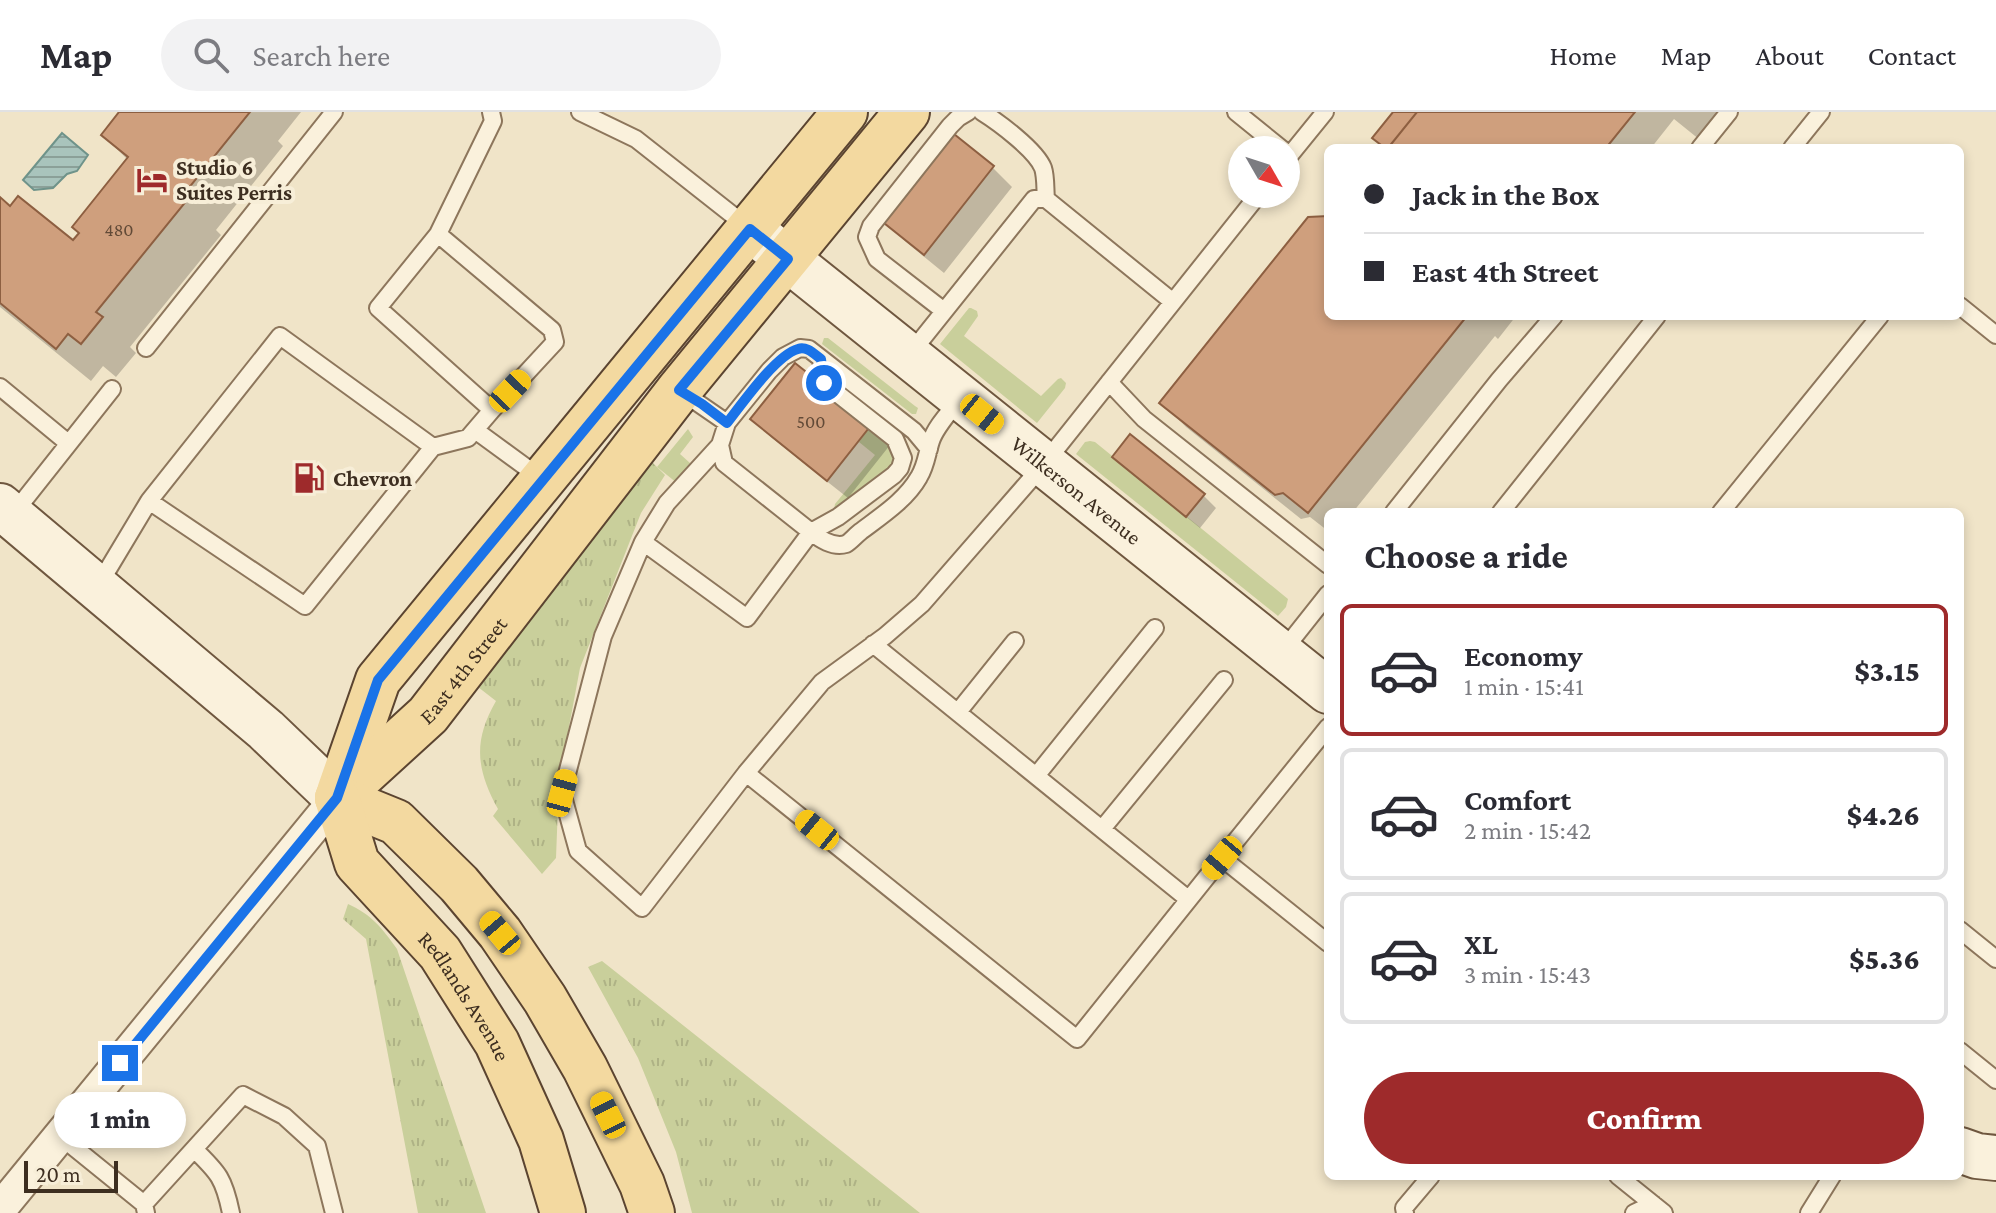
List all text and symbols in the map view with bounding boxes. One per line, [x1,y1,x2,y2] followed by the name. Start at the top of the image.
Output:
[161,19,721,91] search box
[189,33,233,77] icon: search
[40,34,113,76] text: Map
[253,39,390,72] text: Search here
[1550,40,1617,71] text: Home
[1661,40,1712,71] text: Map
[1756,40,1824,71] text: About
[1868,40,1956,71] text: Contact
[1228,136,1300,208] north arrow
[1228,136,1300,208] map controls
[176,155,292,205] place label: Studio 6 Suites Perris
[135,163,169,197] hotel icon: Studio 6 Suites Perris
[1412,178,1599,211] text: Jack in the Box
[104,220,134,240] house number: 480
[1412,255,1598,288] text: East 4th Street
[485,365,535,417] car
[806,365,842,401] route start
[956,390,1008,438] car
[797,412,825,432] house number: 500
[1006,430,1147,550] street label: Wilkerson Avenue
[292,461,326,495] fuel station icon: Chevron
[333,466,413,491] place label: Chevron
[1364,536,1568,576] text: Choose a ride
[414,611,512,729] street label: East 4th Street
[1368,634,1440,706] icon: car
[1464,639,1583,672] text: Economy
[1854,654,1920,687] text: $3.15
[1464,672,1584,701] text: 1 min · 15:41
[544,767,580,819] car
[1368,778,1440,850] icon: car
[1464,783,1571,816] text: Comfort
[1847,798,1920,831] text: $4.26
[791,806,843,854] car
[1464,816,1591,845] text: 2 min · 15:42
[1197,832,1247,884] car
[475,907,525,959] car
[1368,922,1440,994] icon: car
[414,926,516,1065] street label: Redlands Avenue
[1464,927,1498,960] text: XL
[1849,942,1920,975] text: $5.36
[1464,960,1591,989] text: 3 min · 15:43
[102,1045,138,1081] route end
[1364,1072,1924,1164] button: Confirm
[587,1088,629,1142] car
[54,1091,186,1147] callout: 1 min
[90,1105,150,1134] text: 1 min
[24,1157,118,1193] scale bar
[36,1162,81,1187] text: 20 m

